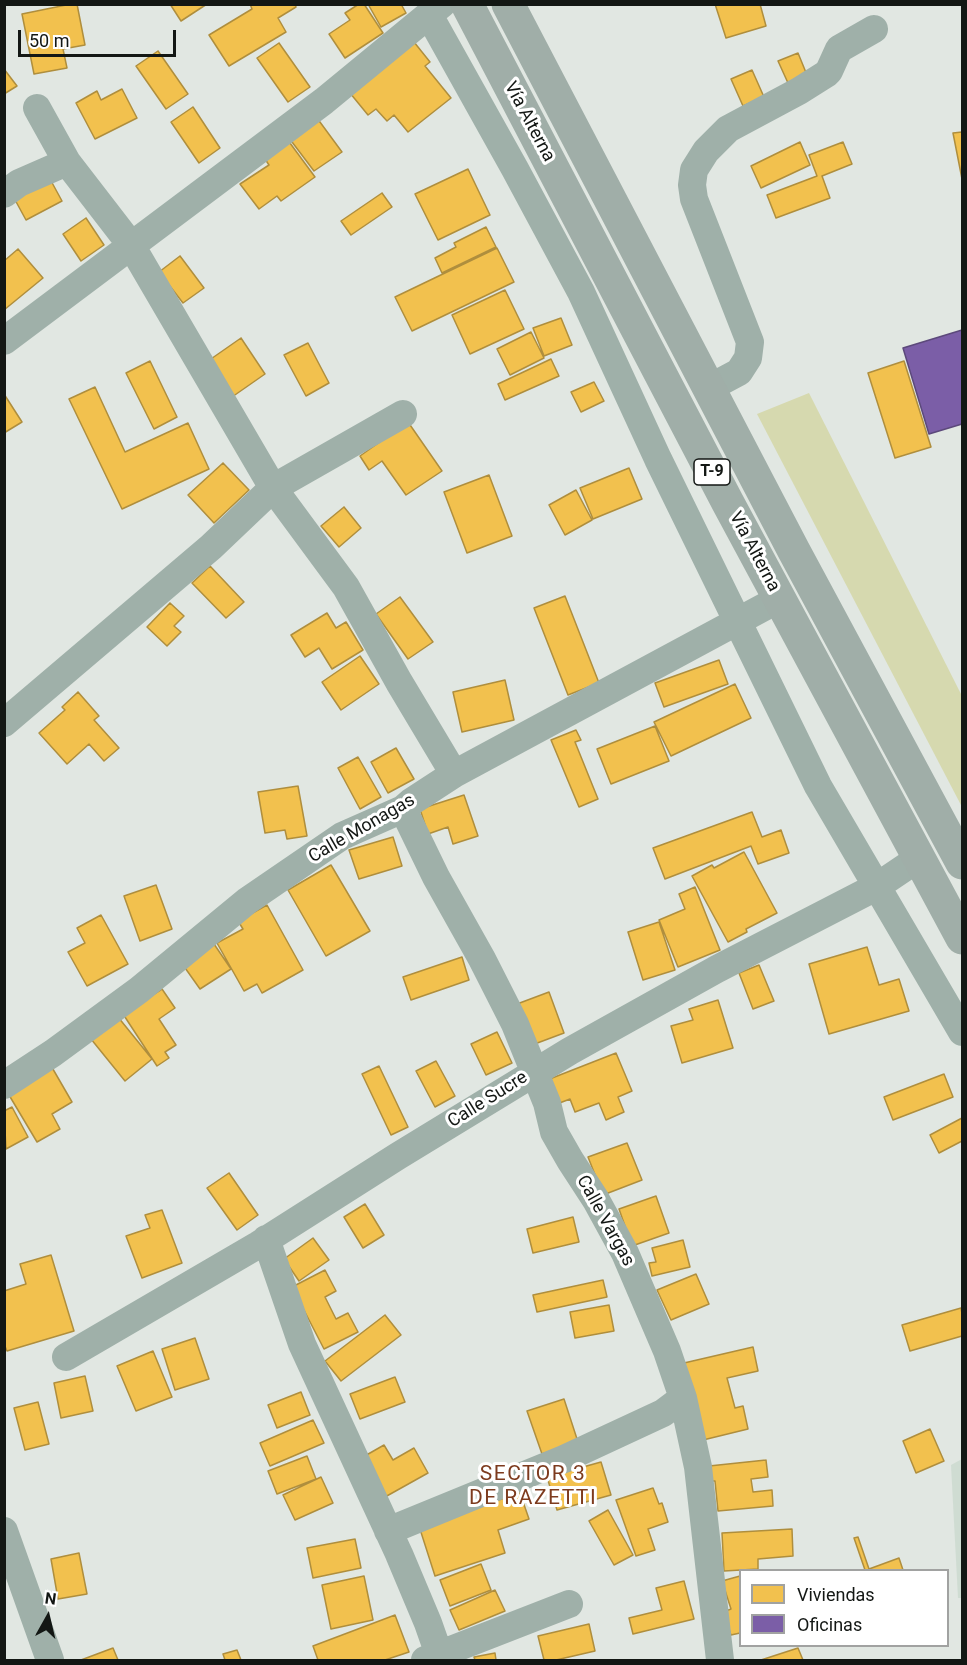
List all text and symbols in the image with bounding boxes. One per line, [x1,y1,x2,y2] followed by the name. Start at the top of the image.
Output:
[21,18,178,56] scale bar
[29,30,69,51] text: 50 m
[499,78,559,166] street label: Vía Alterna
[694,459,730,485] road number: T-9
[724,508,784,596] street label: Vía Alterna
[305,790,419,868] street label: Calle Monagas
[444,1067,532,1133] street label: Calle Sucre
[571,1172,639,1270] street label: Calle Vargas
[469,1462,597,1512] district label: SECTOR 3 DE RAZETTI
[739,1569,949,1647] legend
[797,1584,875,1605] text: Viviendas
[18,1587,78,1647] north arrow
[44,1588,57,1609] text: N
[797,1614,862,1635] text: Oficinas

